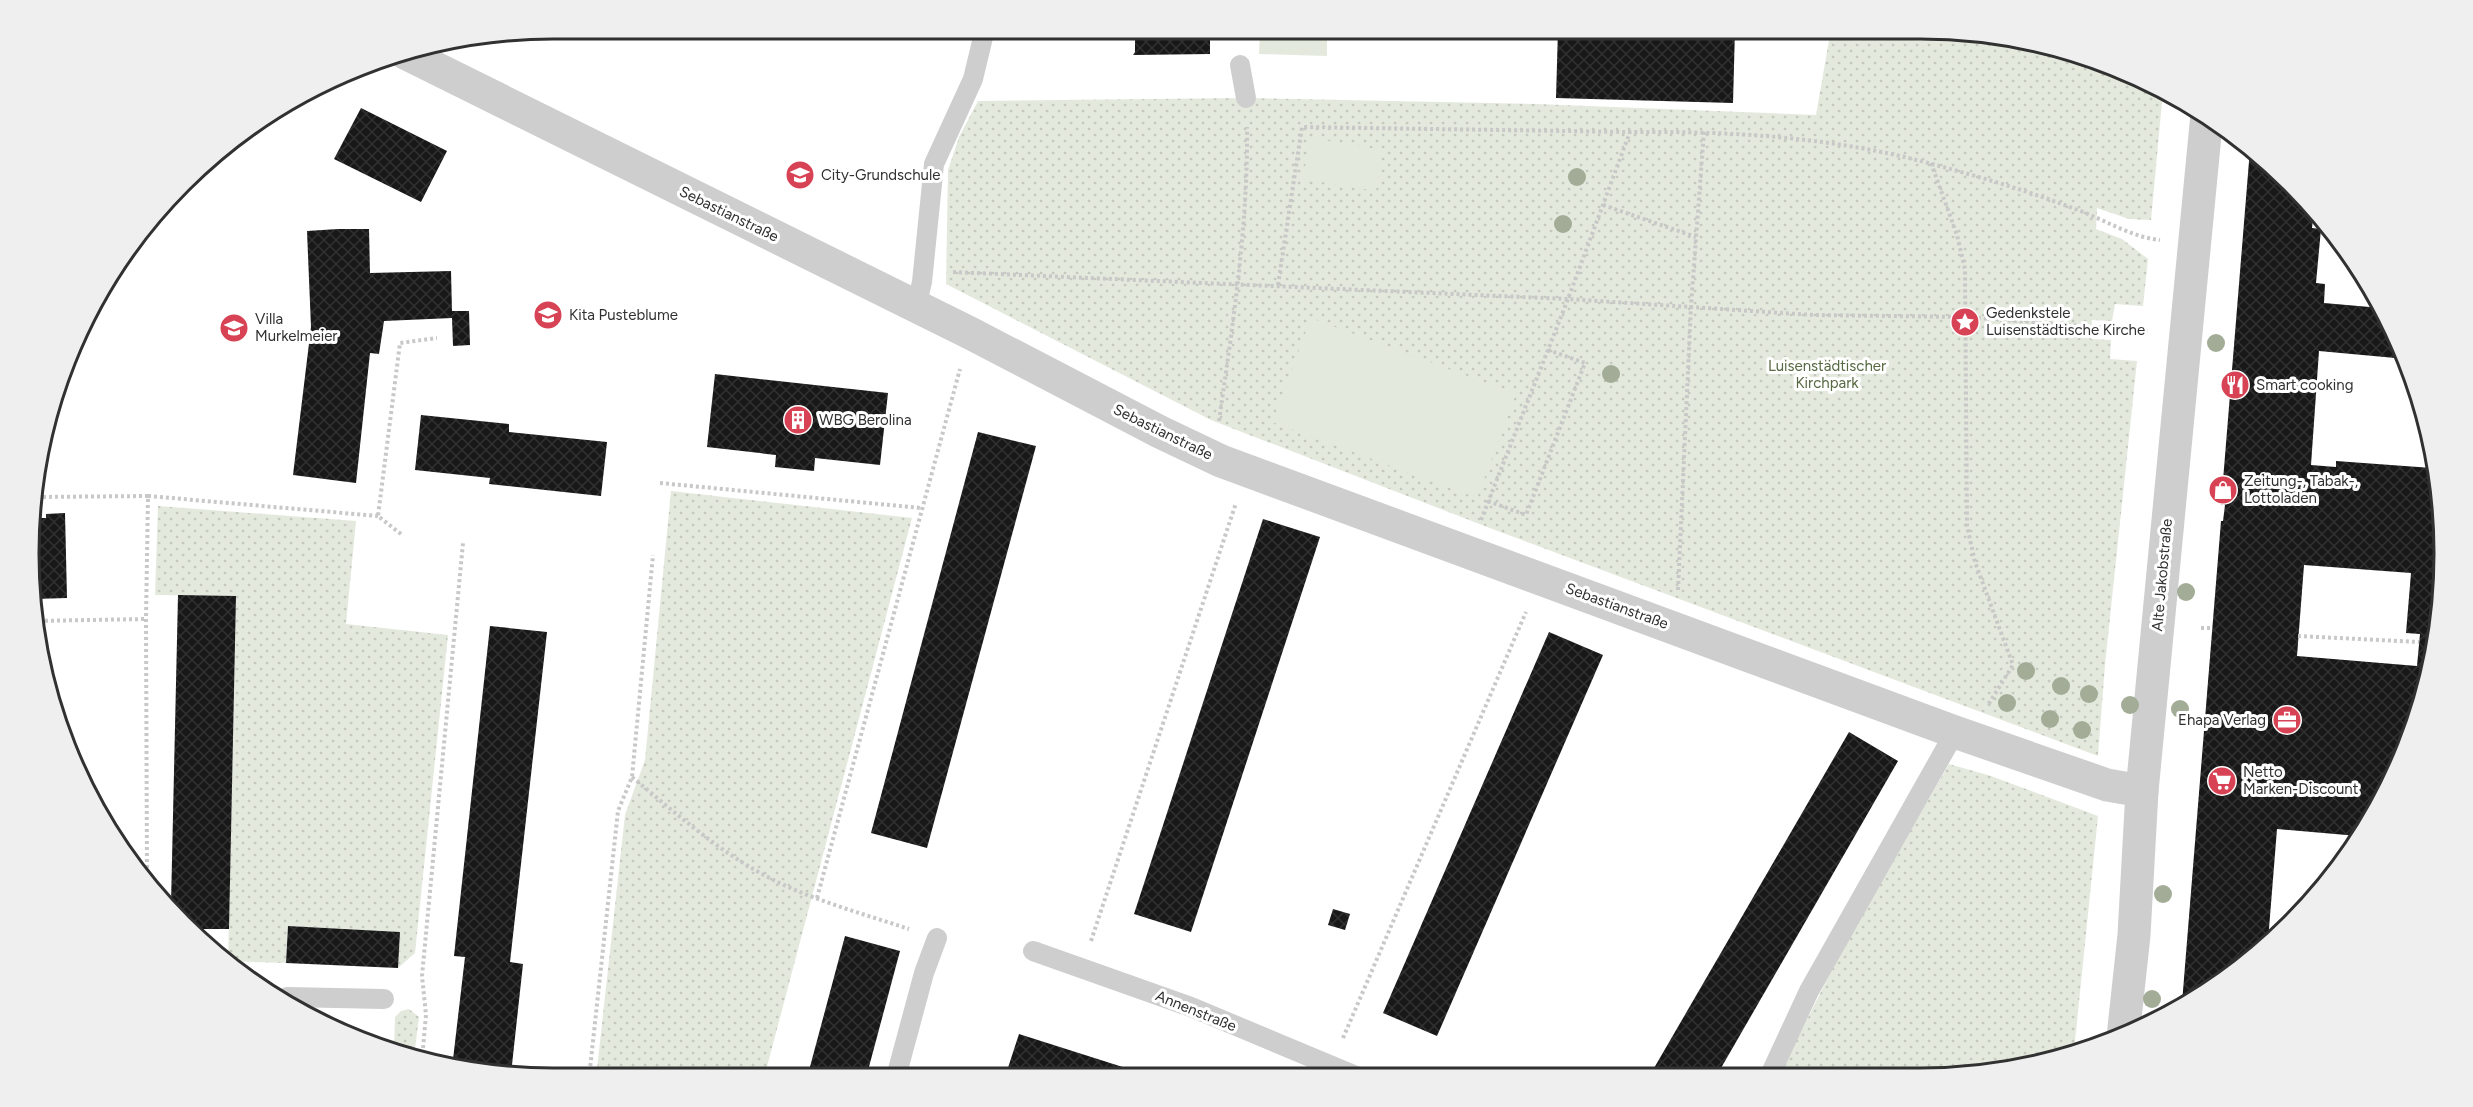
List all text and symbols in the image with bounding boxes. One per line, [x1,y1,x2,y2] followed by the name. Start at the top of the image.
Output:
[784,159,816,191] school or university icon: City-Grundschule
[821,166,940,184] place label: City-Grundschule
[677,182,781,246] street label: Sebastianstraße
[532,299,564,331] school or university icon: Kita Pusteblume
[1986,304,2145,339] place label: Gedenkstele Luisenstädtische Kirche
[569,306,678,324] place label: Kita Pusteblume
[1949,306,1981,338] place icon: Gedenkstele Luisenstädtische Kirche
[255,310,337,345] place label: Villa Murkelmeier
[218,312,250,344] school or university icon: Villa Murkelmeier
[1768,357,1886,392] park label: Luisenstädtischer Kirchpark
[2219,369,2251,401] restaurant icon: Smart cooking
[2256,376,2354,394] place label: Smart cooking
[1111,400,1215,464] street label: Sebastianstraße
[782,404,814,436] building icon: WBG Berolina
[819,411,912,429] place label: WBG Berolina
[2244,472,2358,507] place label: Zeitung-, Tabak-, Lottoladen
[2207,474,2239,506] shop icon: Zeitung-, Tabak-, Lottoladen
[2148,518,2176,632] street label: Alte Jakobstraße
[1563,579,1671,633] street label: Sebastianstraße
[2271,704,2303,736] office icon: Ehapa Verlag
[2178,711,2266,729] place label: Ehapa Verlag
[2243,763,2359,798] place label: Netto Marken-Discount
[2206,765,2238,797] supermarket icon: Netto Marken-Discount
[1153,987,1239,1035] street label: Annenstraße

